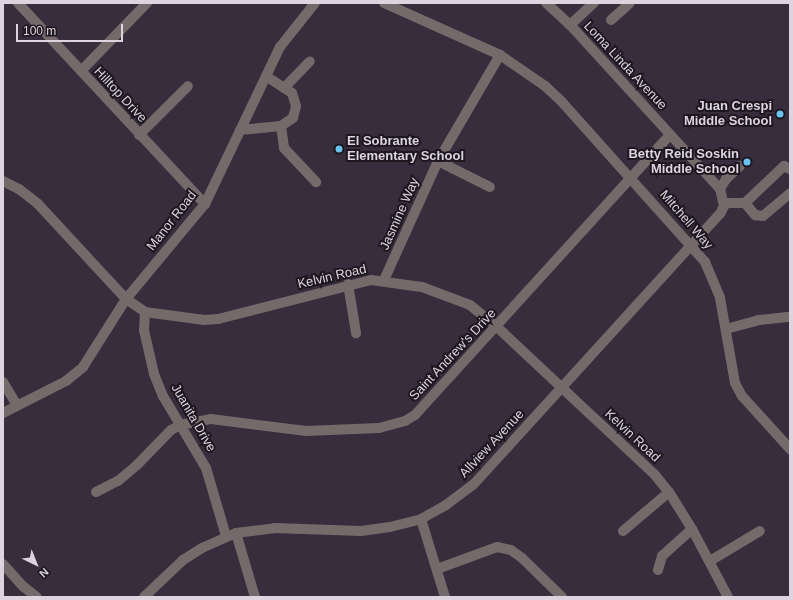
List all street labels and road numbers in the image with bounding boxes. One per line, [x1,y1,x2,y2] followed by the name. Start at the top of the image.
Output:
[580,18,670,114] street label: Loma Linda Avenue
[90,64,150,126] street label: Hilltop Drive
[377,175,423,253] street label: Jasmine Way
[656,187,716,253] street label: Mitchell Way
[144,188,200,254] street label: Manor Road
[296,262,368,292] street label: Kelvin Road
[406,306,500,404] street label: Saint Andrew's Drive
[167,381,219,455] street label: Juanita Drive
[601,406,663,466] street label: Kelvin Road
[456,407,528,481] street label: Allview Avenue

